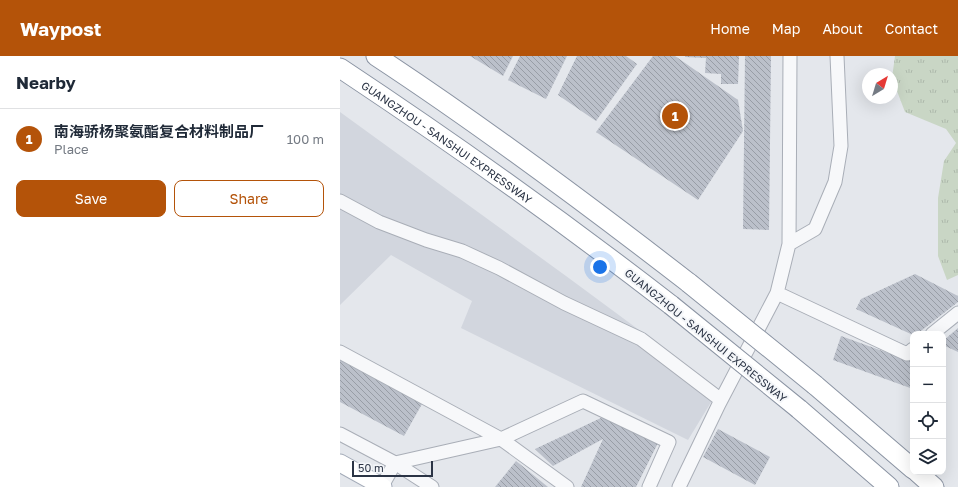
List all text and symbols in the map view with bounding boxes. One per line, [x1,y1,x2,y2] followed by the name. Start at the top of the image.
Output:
[20,17,101,40] text: Waypost
[710,20,750,37] text: Home
[772,20,800,37] text: Map
[822,20,863,37] text: About
[885,20,938,37] text: Contact
[862,68,898,104] north arrow
[16,72,76,93] text: Nearby
[359,78,535,206] street label: GUANGZHOU - SANSHUI EXPRESSWAY
[662,101,688,131] pin: 1
[54,122,264,140] text: 南海骄杨聚氨酯复合材料制品厂
[26,131,32,147] text: 1
[287,131,324,147] text: 100 m
[54,141,89,157] text: Place
[16,180,166,217] button: Save
[174,180,324,217] button: Share
[590,257,610,277] your location
[622,266,790,404] street label: GUANGZHOU - SANSHUI EXPRESSWAY
[910,331,946,475] map controls
[910,331,946,367] button: +
[910,367,946,403] button: −
[910,403,946,439] button: locate
[910,439,946,475] button: layers
[352,459,433,478] scale bar
[358,461,384,474] text: 50 m

